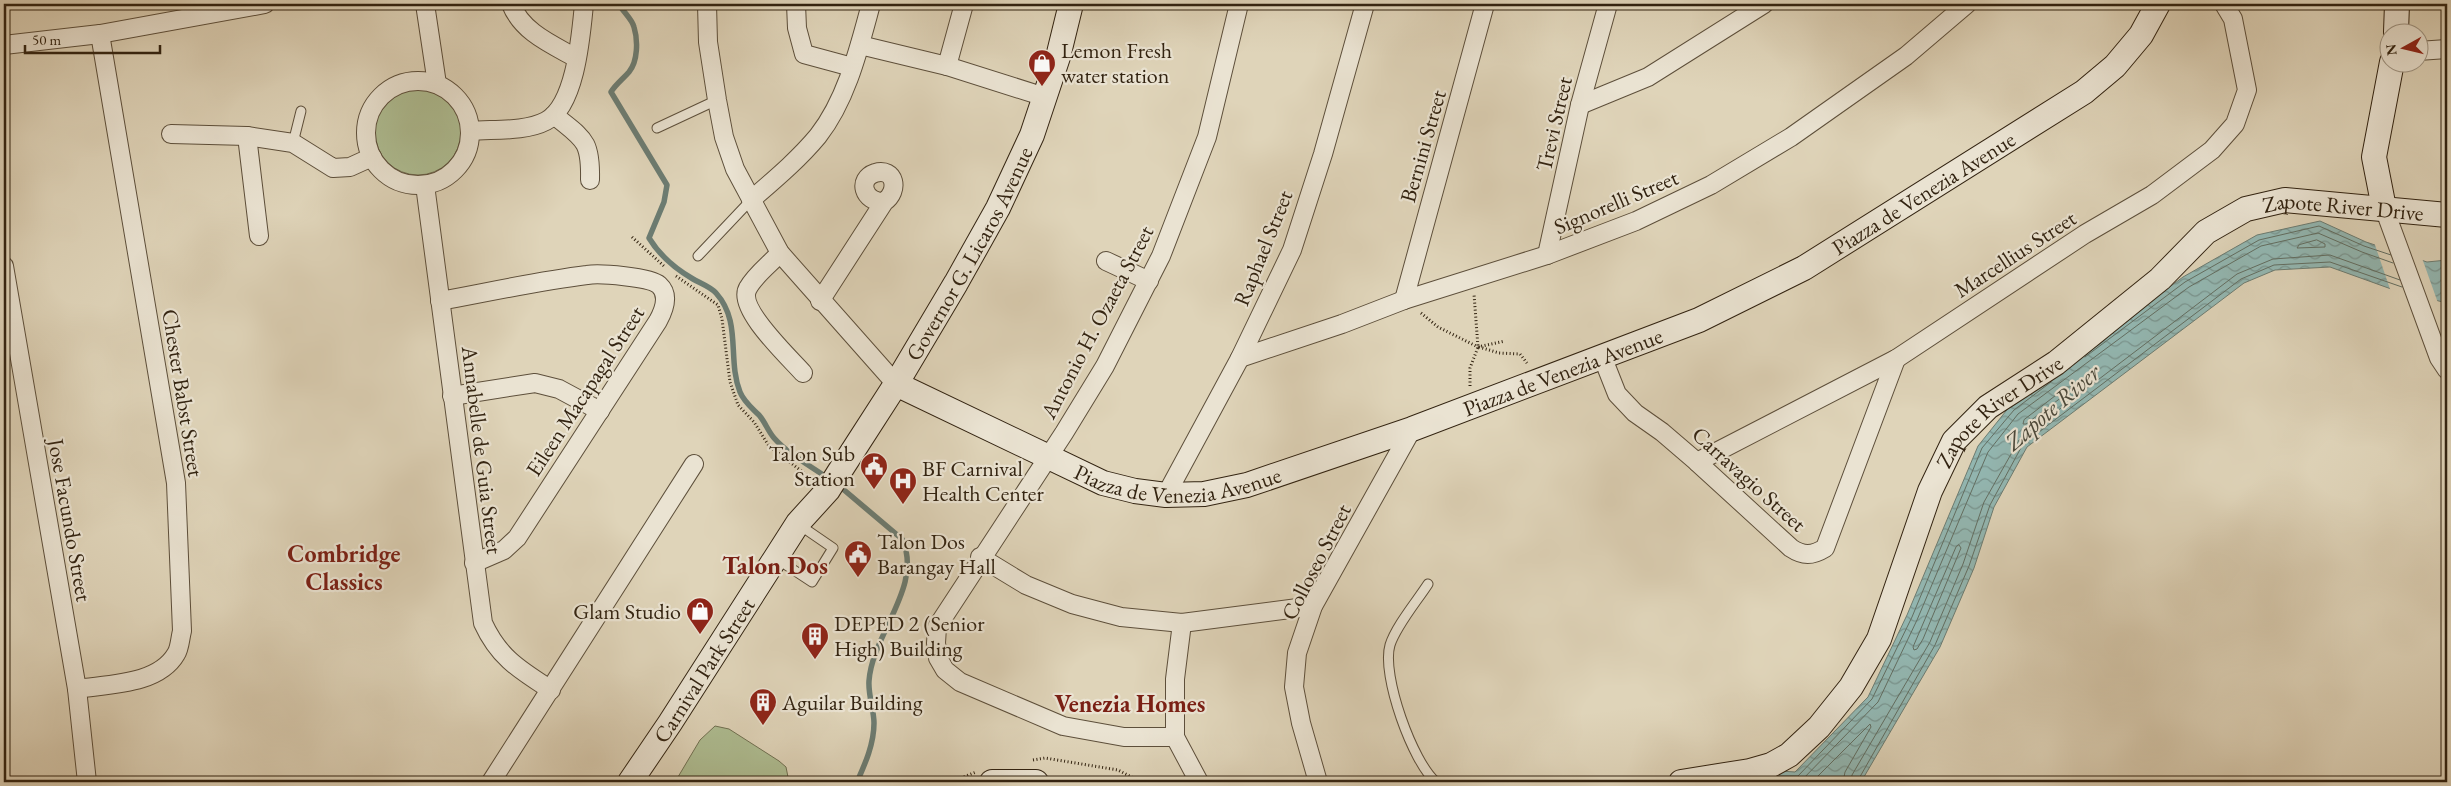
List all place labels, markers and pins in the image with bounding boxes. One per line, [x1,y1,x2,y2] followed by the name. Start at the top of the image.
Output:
[1061,36,1172,90] place label: Lemon Fresh water station
[1027,48,1057,87] shop icon: Lemon Fresh water station
[768,439,855,493] place label: Talon Sub Station
[859,451,889,490] public building icon: Talon Sub Station
[922,454,1044,508] place label: BF Carnival Health Center
[888,466,918,505] hospital icon: BF Carnival Health Center
[877,527,996,581] place label: Talon Dos Barangay Hall
[843,539,873,578] public building icon: Talon Dos Barangay Hall
[685,596,715,635] shop icon: Glam Studio
[573,597,681,626] place label: Glam Studio
[834,609,985,663] place label: DEPED 2 (Senior High) Building
[800,621,830,660] building icon: DEPED 2 (Senior High) Building
[748,687,778,726] building icon: Aguilar Building
[781,688,923,717] place label: Aguilar Building

